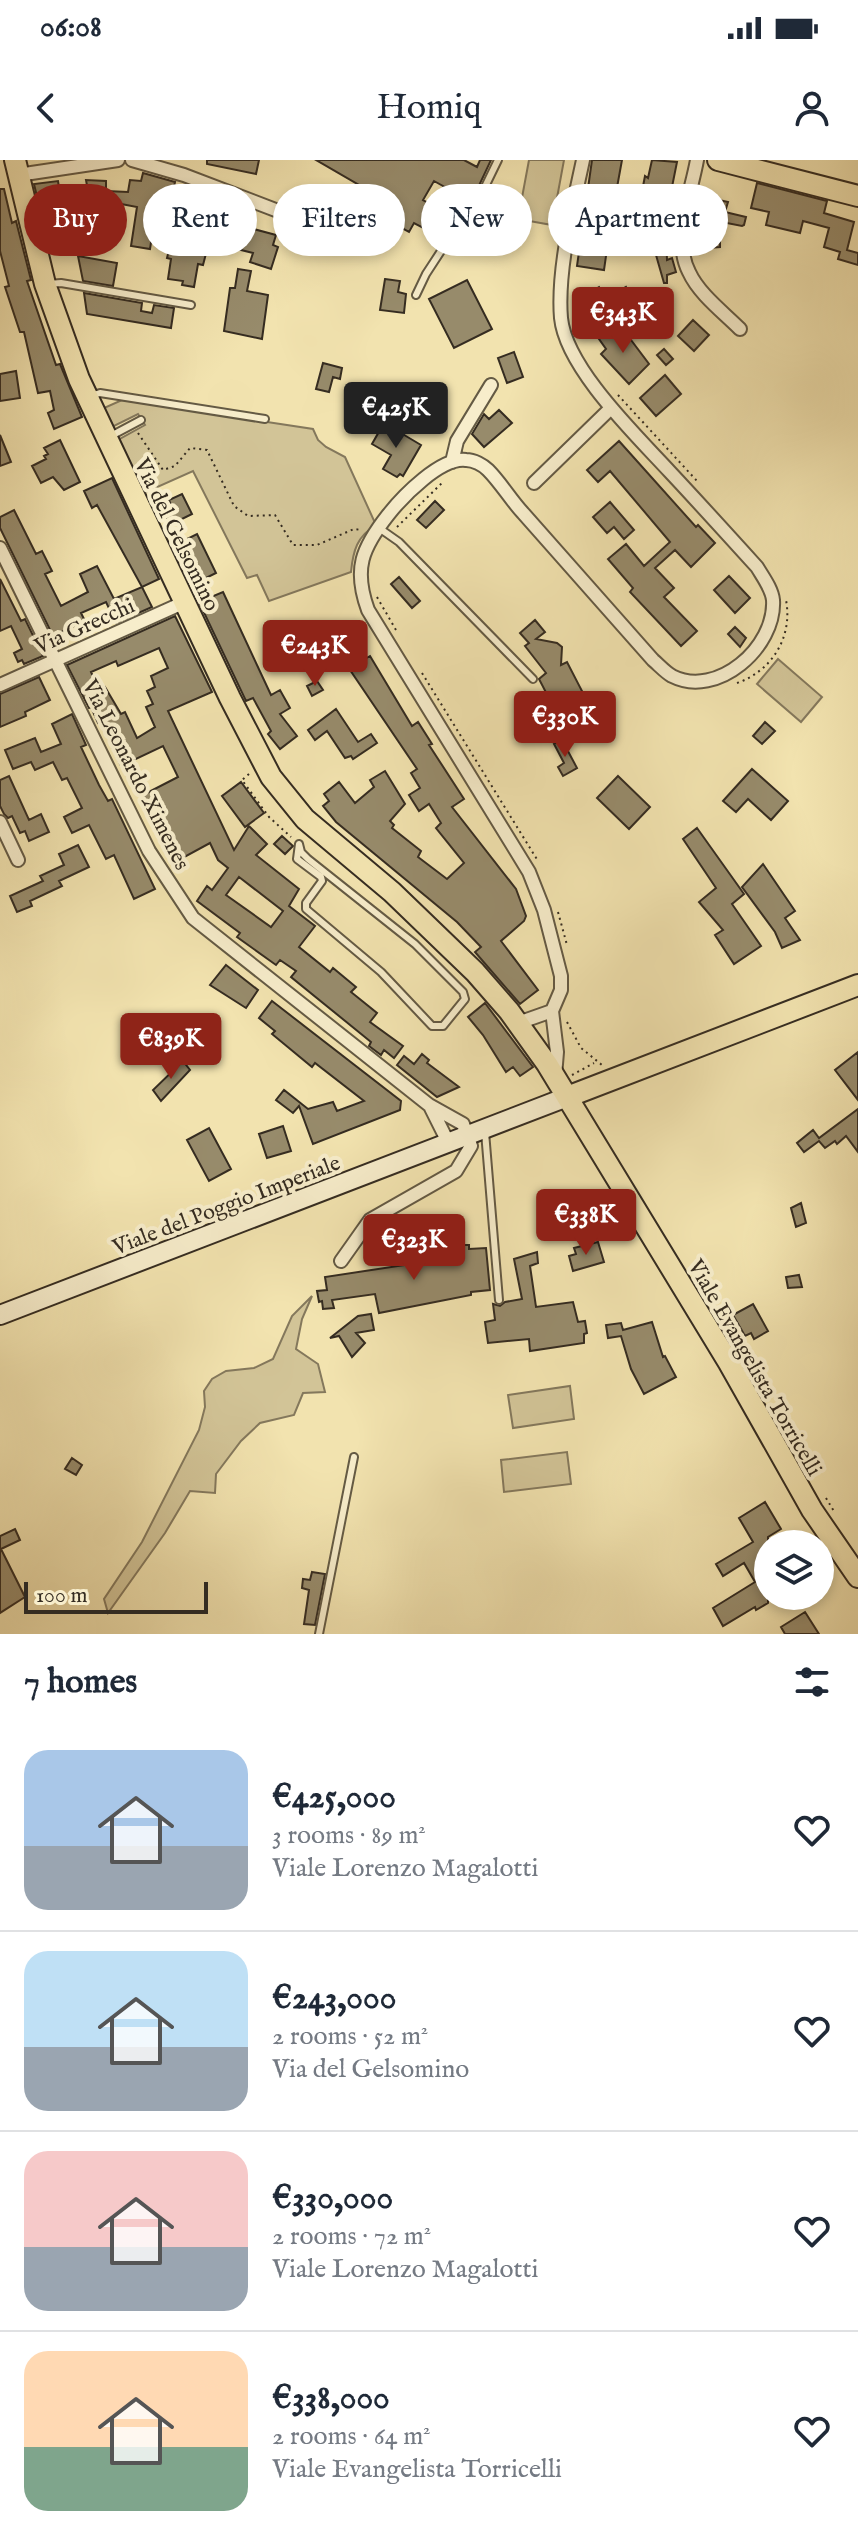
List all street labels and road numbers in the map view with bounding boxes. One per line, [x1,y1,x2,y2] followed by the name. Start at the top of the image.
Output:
[127,453,225,616] street label: Via del Gelsomino
[29,592,139,662] street label: Via Grecchi
[75,674,195,875] street label: Via Leonardo Ximenes
[108,1149,345,1263] street label: Viale del Poggio Imperiale
[680,1254,828,1481] street label: Viale Evangelista Torricelli

